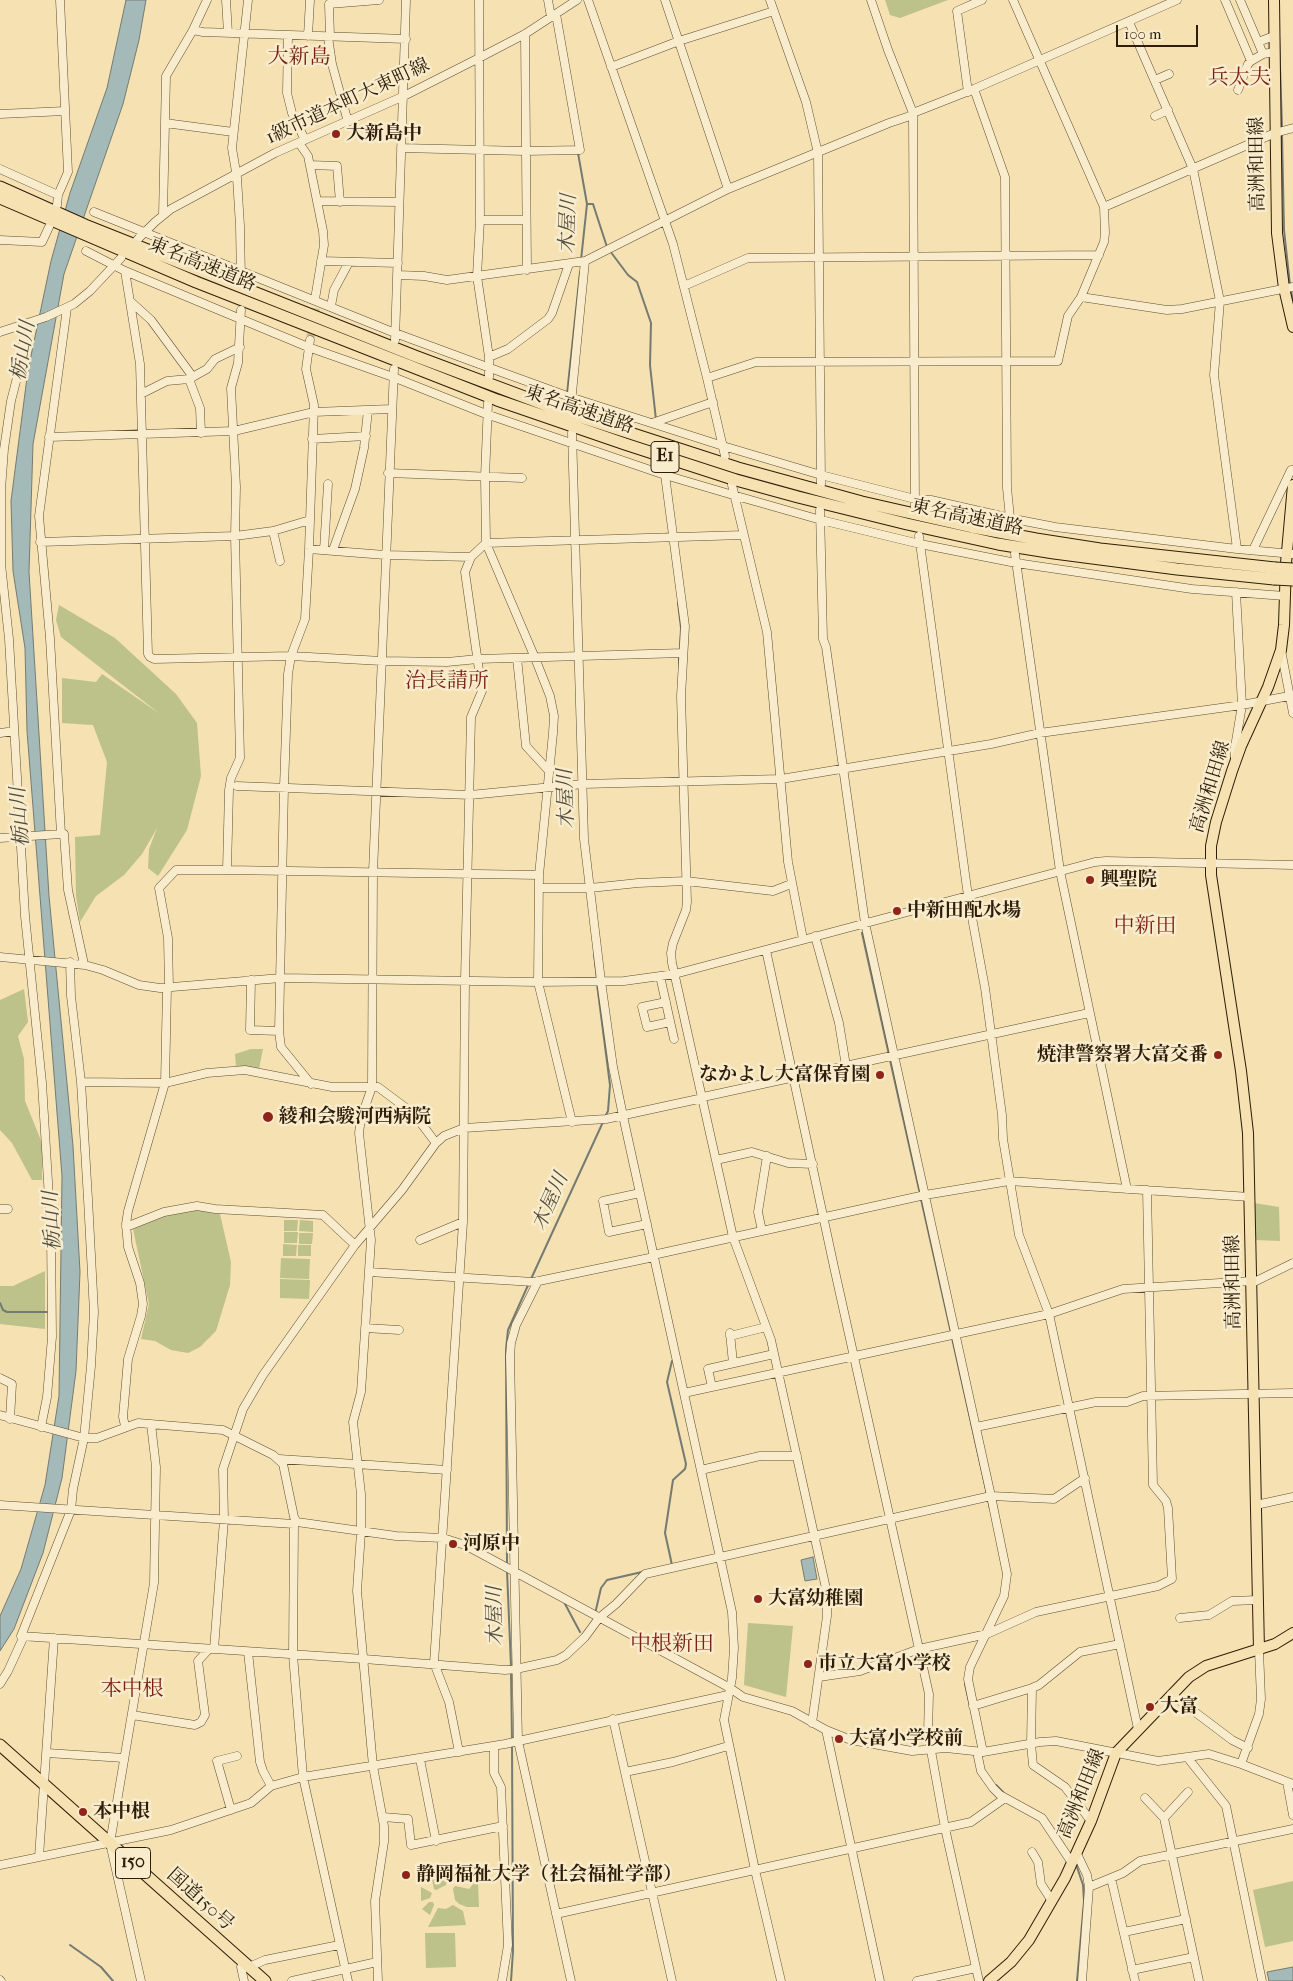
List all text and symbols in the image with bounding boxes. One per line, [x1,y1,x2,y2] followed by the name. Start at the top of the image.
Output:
[1118,15,1200,47] scale bar
[1124,25,1162,43] text: 100 m
[268,45,330,71] district label: 大新島
[263,54,433,150] street label: 1級市道本町大東町線
[1208,66,1270,92] district label: 兵太夫
[1246,116,1270,212] street label: 高洲和田線
[346,123,422,145] place label: 大新島中
[330,128,342,140] marker: 大新島中
[556,194,582,254] water label: 木屋川
[145,233,259,297] street label: 東名高速道路
[7,319,41,383] water label: 栃山川
[521,381,637,439] street label: 東名高速道路
[651,442,679,472] road number: E1
[909,495,1025,541] street label: 東名高速道路
[405,669,489,695] district label: 治長請所
[1186,738,1236,836] street label: 高洲和田線
[554,769,580,829] water label: 木屋川
[7,786,35,848] water label: 栃山川
[1100,869,1157,891] place label: 興聖院
[1084,874,1096,886] marker: 興聖院
[907,900,1021,922] place label: 中新田配水場
[891,905,903,917] marker: 中新田配水場
[1114,914,1176,940] district label: 中新田
[1037,1044,1208,1066] place label: 焼津警察署大富交番
[1212,1049,1224,1061] marker: 焼津警察署大富交番
[699,1064,870,1086] place label: なかよし大富保育園
[874,1069,886,1081] marker: なかよし大富保育園
[279,1106,431,1128] place label: 綾和会駿河西病院
[261,1110,275,1124] marker: 綾和会駿河西病院
[528,1170,574,1234] water label: 木屋川
[39,1190,67,1252] water label: 栃山川
[1222,1234,1246,1330] street label: 高洲和田線
[463,1533,520,1555] place label: 河原中
[447,1538,459,1550] marker: 河原中
[483,1586,509,1646] water label: 木屋川
[768,1588,863,1610] place label: 大富幼稚園
[752,1593,764,1605] marker: 大富幼稚園
[630,1632,714,1658] district label: 中根新田
[818,1653,951,1675] place label: 市立大富小学校
[802,1658,814,1670] marker: 市立大富小学校
[101,1677,163,1703] district label: 本中根
[1160,1696,1198,1718] place label: 大富
[1144,1701,1156,1713] marker: 大富
[849,1728,963,1750] place label: 大富小学校前
[833,1733,845,1745] marker: 大富小学校前
[1054,1746,1110,1842] street label: 高洲和田線
[93,1801,150,1823] place label: 本中根
[77,1806,89,1818] marker: 本中根
[116,1848,150,1879] road number: 150
[162,1864,238,1936] street label: 国道150号
[416,1864,682,1886] place label: 静岡福祉大学（社会福祉学部）
[400,1869,412,1881] marker: 静岡福祉大学（社会福祉学部）

